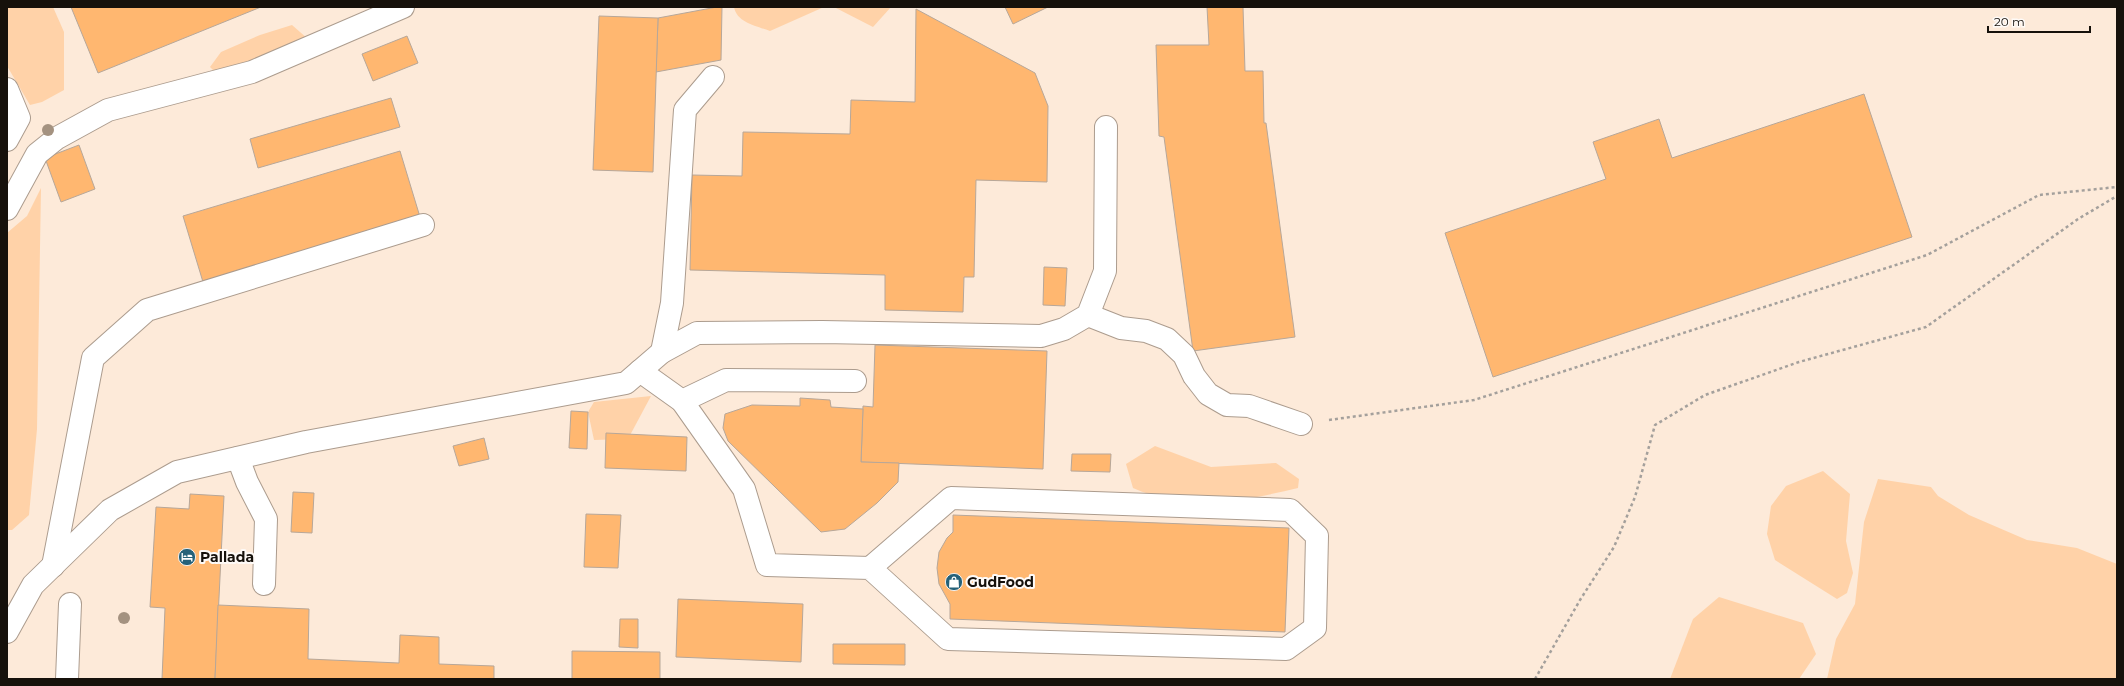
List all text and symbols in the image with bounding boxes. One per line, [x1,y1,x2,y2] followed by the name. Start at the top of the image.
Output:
[1988,8,2090,34] scale bar
[1994,14,2025,29] text: 20 m
[177,547,197,567] hotel icon: Pallada
[200,548,254,566] place label: Pallada
[944,572,964,592] shop icon: GudFood
[967,573,1034,591] place label: GudFood

